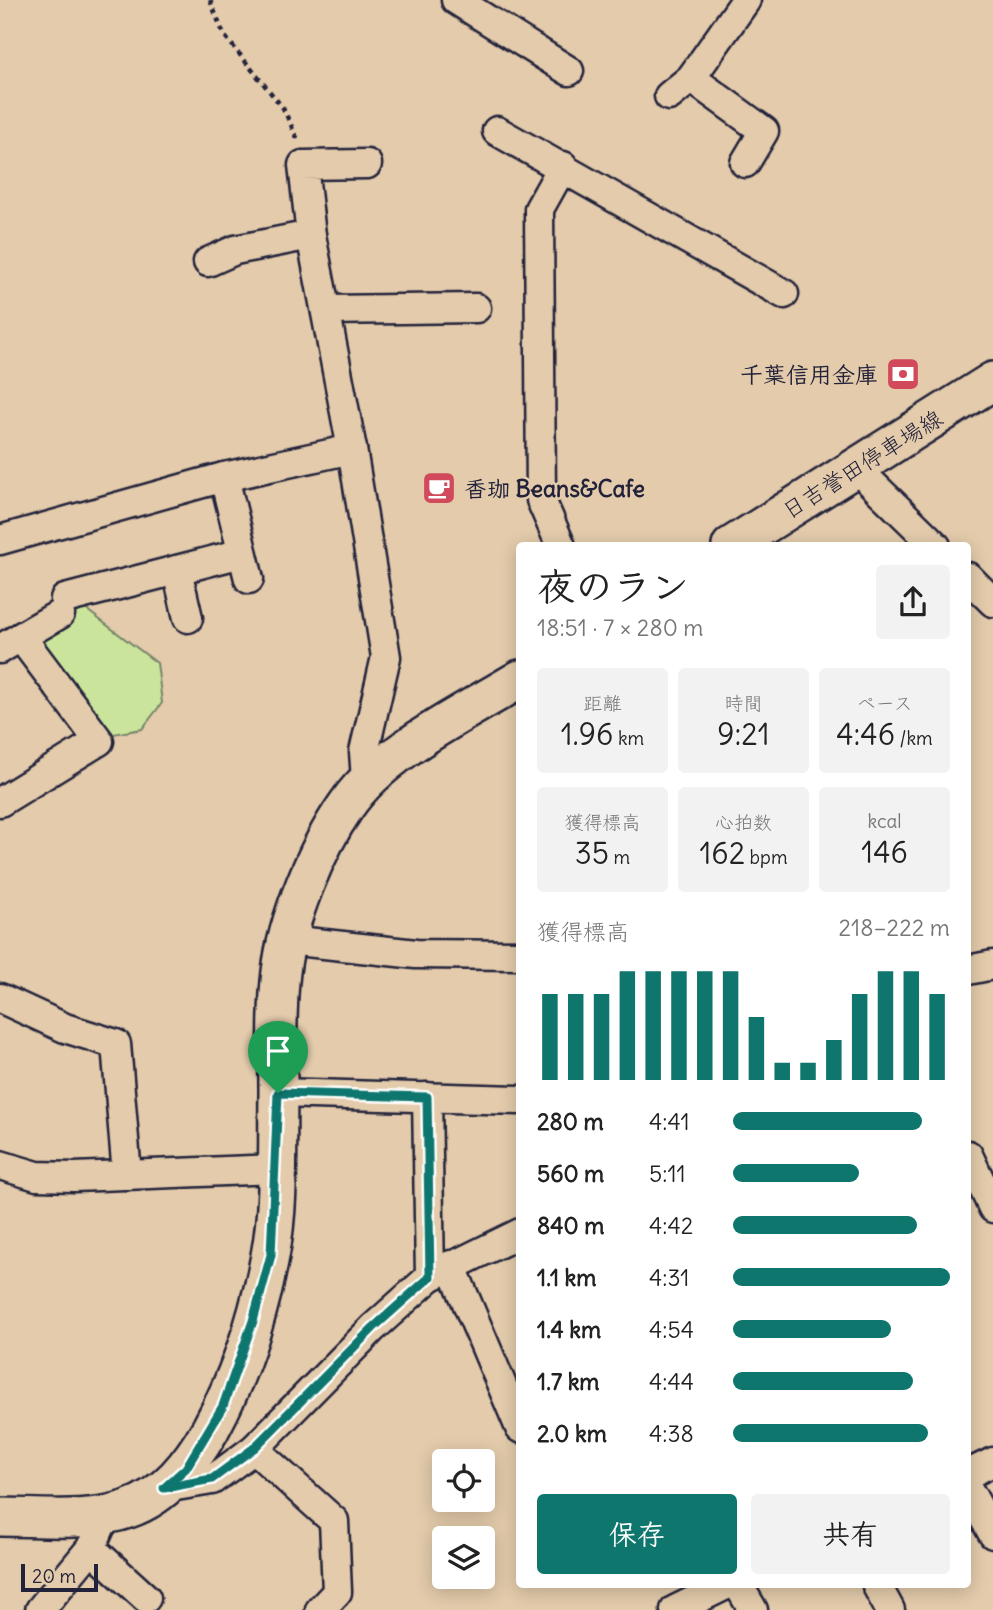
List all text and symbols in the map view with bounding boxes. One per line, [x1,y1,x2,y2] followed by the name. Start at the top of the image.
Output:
[884,355,922,393] bank icon: 千葉信用金庫
[740,360,878,389] place label: 千葉信用金庫
[776,403,948,525] street label: 日吉誉田停車場線
[420,469,458,507] cafe icon: 香珈 Beans&Cafe
[464,474,645,503] place label: 香珈 Beans&Cafe
[537,563,689,610] text: 夜のラン
[876,565,950,639] button: share
[537,613,703,642] text: 18:51 · 7 × 280 m
[583,691,622,715] text: 距離
[724,691,763,715] text: 時間
[857,691,912,715] text: ペース
[561,715,613,753] text: 1.96
[717,715,770,753] text: 9:21
[836,715,895,753] text: 4:46
[613,726,644,750] text: km
[895,726,933,750] text: /km
[867,809,902,833] text: kcal
[564,810,641,834] text: 獲得標高
[715,810,772,834] text: 心拍数
[861,833,908,871] text: 146
[575,834,609,872] text: 35
[699,834,745,872] text: 162
[609,845,630,869] text: m
[745,845,788,869] text: bpm
[838,913,950,942] text: 218–222 m
[537,917,629,946] text: 獲得標高
[248,1021,308,1093] pin
[259,1032,297,1070] icon: arrive
[537,1107,604,1136] text: 280 m
[649,1107,690,1136] text: 4:41
[537,1159,604,1188] text: 560 m
[649,1159,686,1188] text: 5:11
[537,1211,604,1240] text: 840 m
[649,1211,693,1240] text: 4:42
[537,1263,596,1292] text: 1.1 km
[649,1263,689,1292] text: 4:31
[537,1315,601,1344] text: 1.4 km
[649,1315,694,1344] text: 4:54
[537,1367,600,1396] text: 1.7 km
[649,1367,694,1396] text: 4:44
[537,1419,607,1448] text: 2.0 km
[649,1419,694,1448] text: 4:38
[432,1449,495,1589] map controls
[432,1449,495,1512] button: locate
[537,1494,737,1574] button: 保存
[751,1494,950,1574] button: 共有
[432,1526,495,1589] button: layers
[21,1561,98,1593] scale bar
[32,1564,76,1588] text: 20 m

